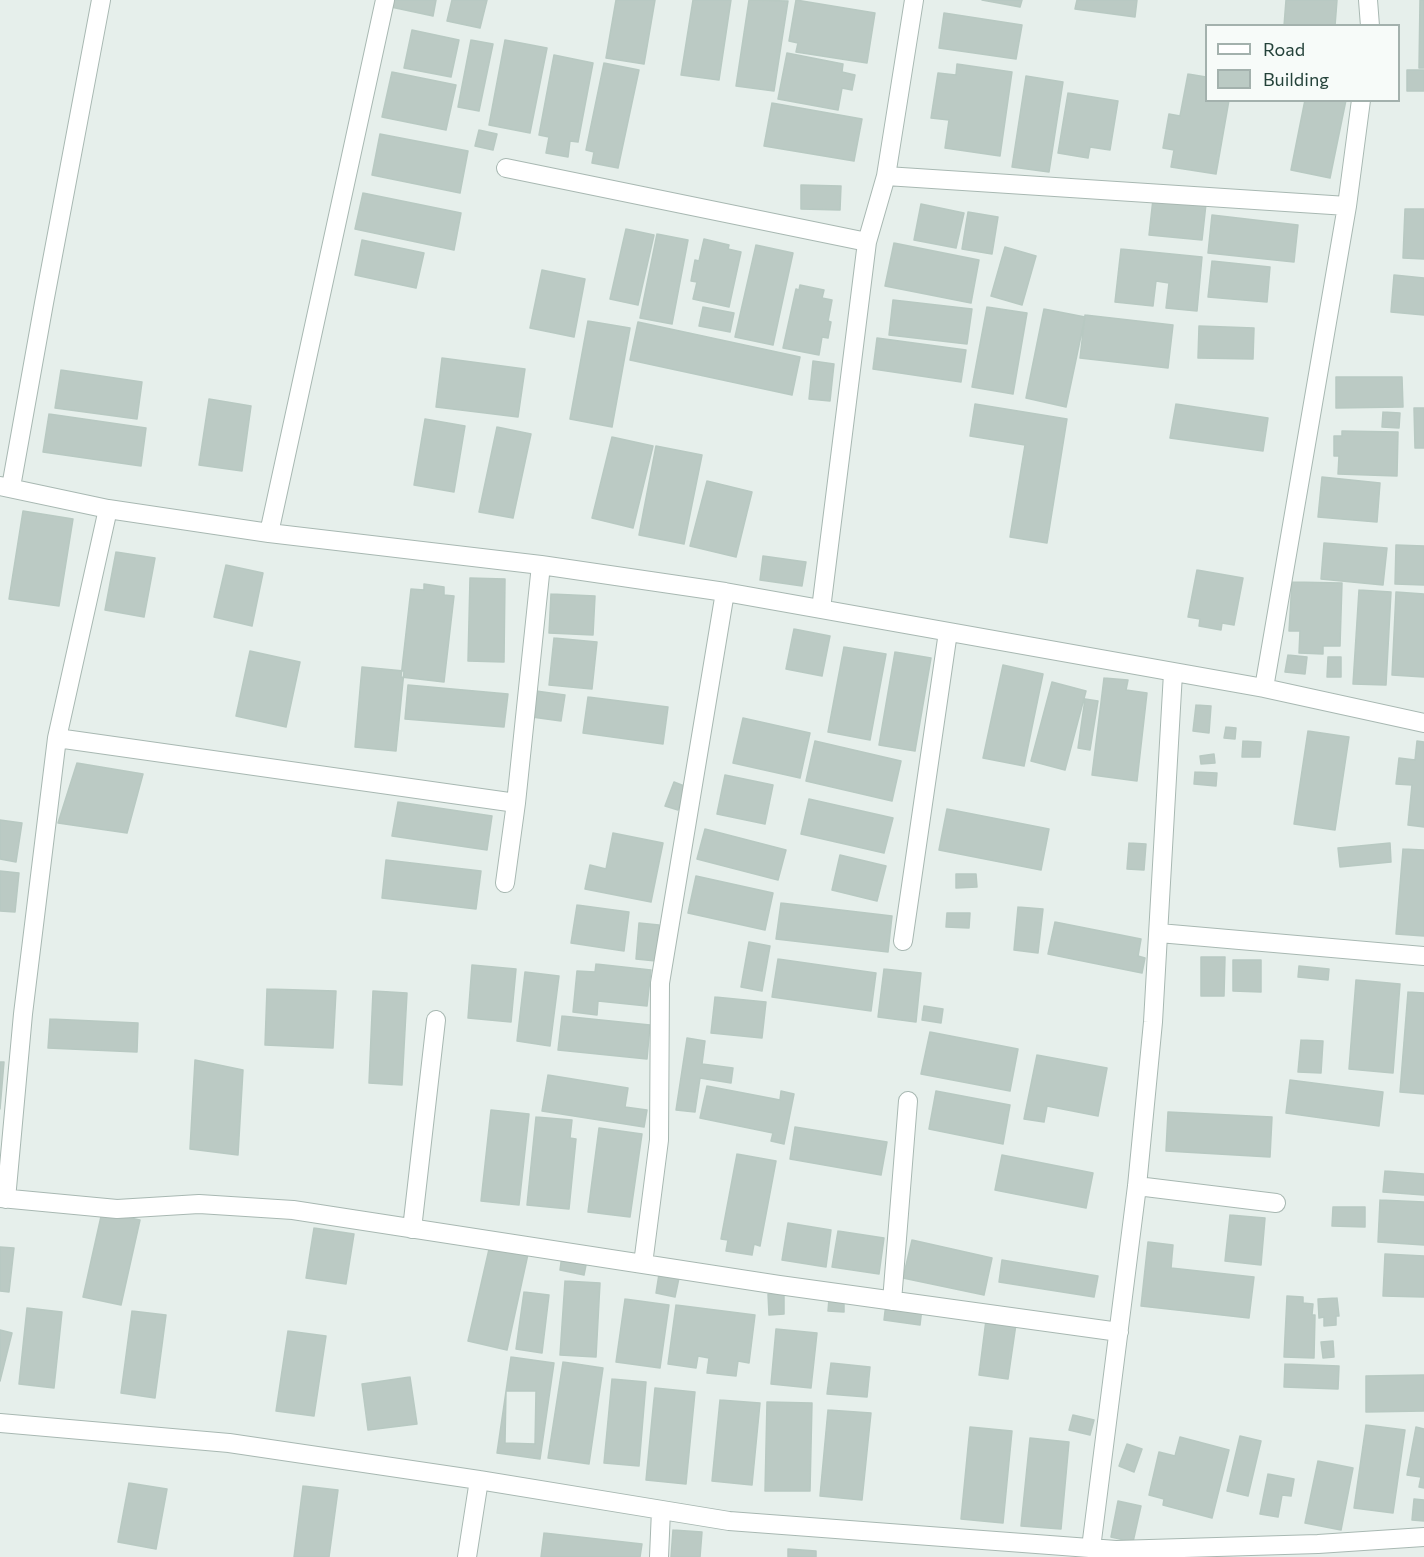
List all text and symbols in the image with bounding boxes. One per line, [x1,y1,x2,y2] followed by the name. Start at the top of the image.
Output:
[1205,24,1400,102] legend
[1263,38,1305,60] text: Road
[1263,68,1329,90] text: Building

